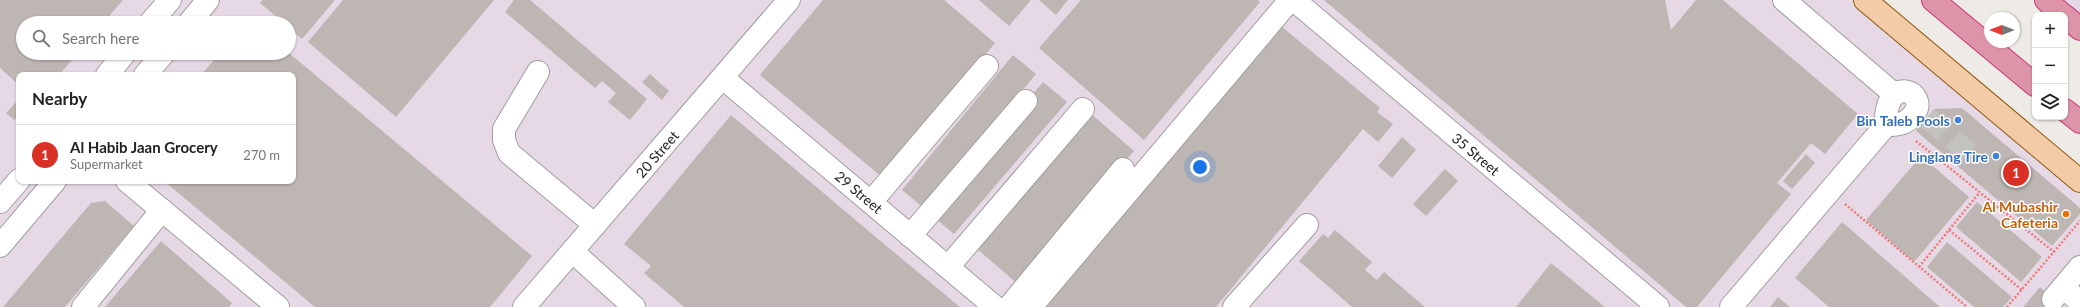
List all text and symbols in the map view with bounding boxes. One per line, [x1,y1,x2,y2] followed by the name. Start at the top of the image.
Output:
[1984,12,2020,48] north arrow
[2032,12,2068,120] map controls
[2032,12,2068,48] button: +
[16,16,296,60] search box
[30,27,52,49] icon: search
[62,29,139,47] text: Search here
[2032,48,2068,84] button: −
[2032,84,2068,120] button: layers
[32,88,87,109] text: Nearby
[1856,112,1950,129] place label: Bin Taleb Pools
[1953,115,1963,125] marker: Bin Taleb Pools
[632,127,682,181] street label: 20 Street
[1449,129,1503,179] street label: 35 Street
[70,138,218,156] text: Al Habib Jaan Grocery
[41,147,49,163] text: 1
[243,147,280,163] text: 270 m
[1909,148,1989,165] place label: Linglang Tire
[1991,151,2001,161] marker: Linglang Tire
[70,156,143,172] text: Supermarket
[1190,157,1210,177] your location
[2003,158,2029,188] pin: 1
[832,167,886,217] street label: 29 Street
[1982,198,2059,231] place label: Al Mubashir Cafeteria
[2061,209,2071,219] marker: Al Mubashir Cafeteria

